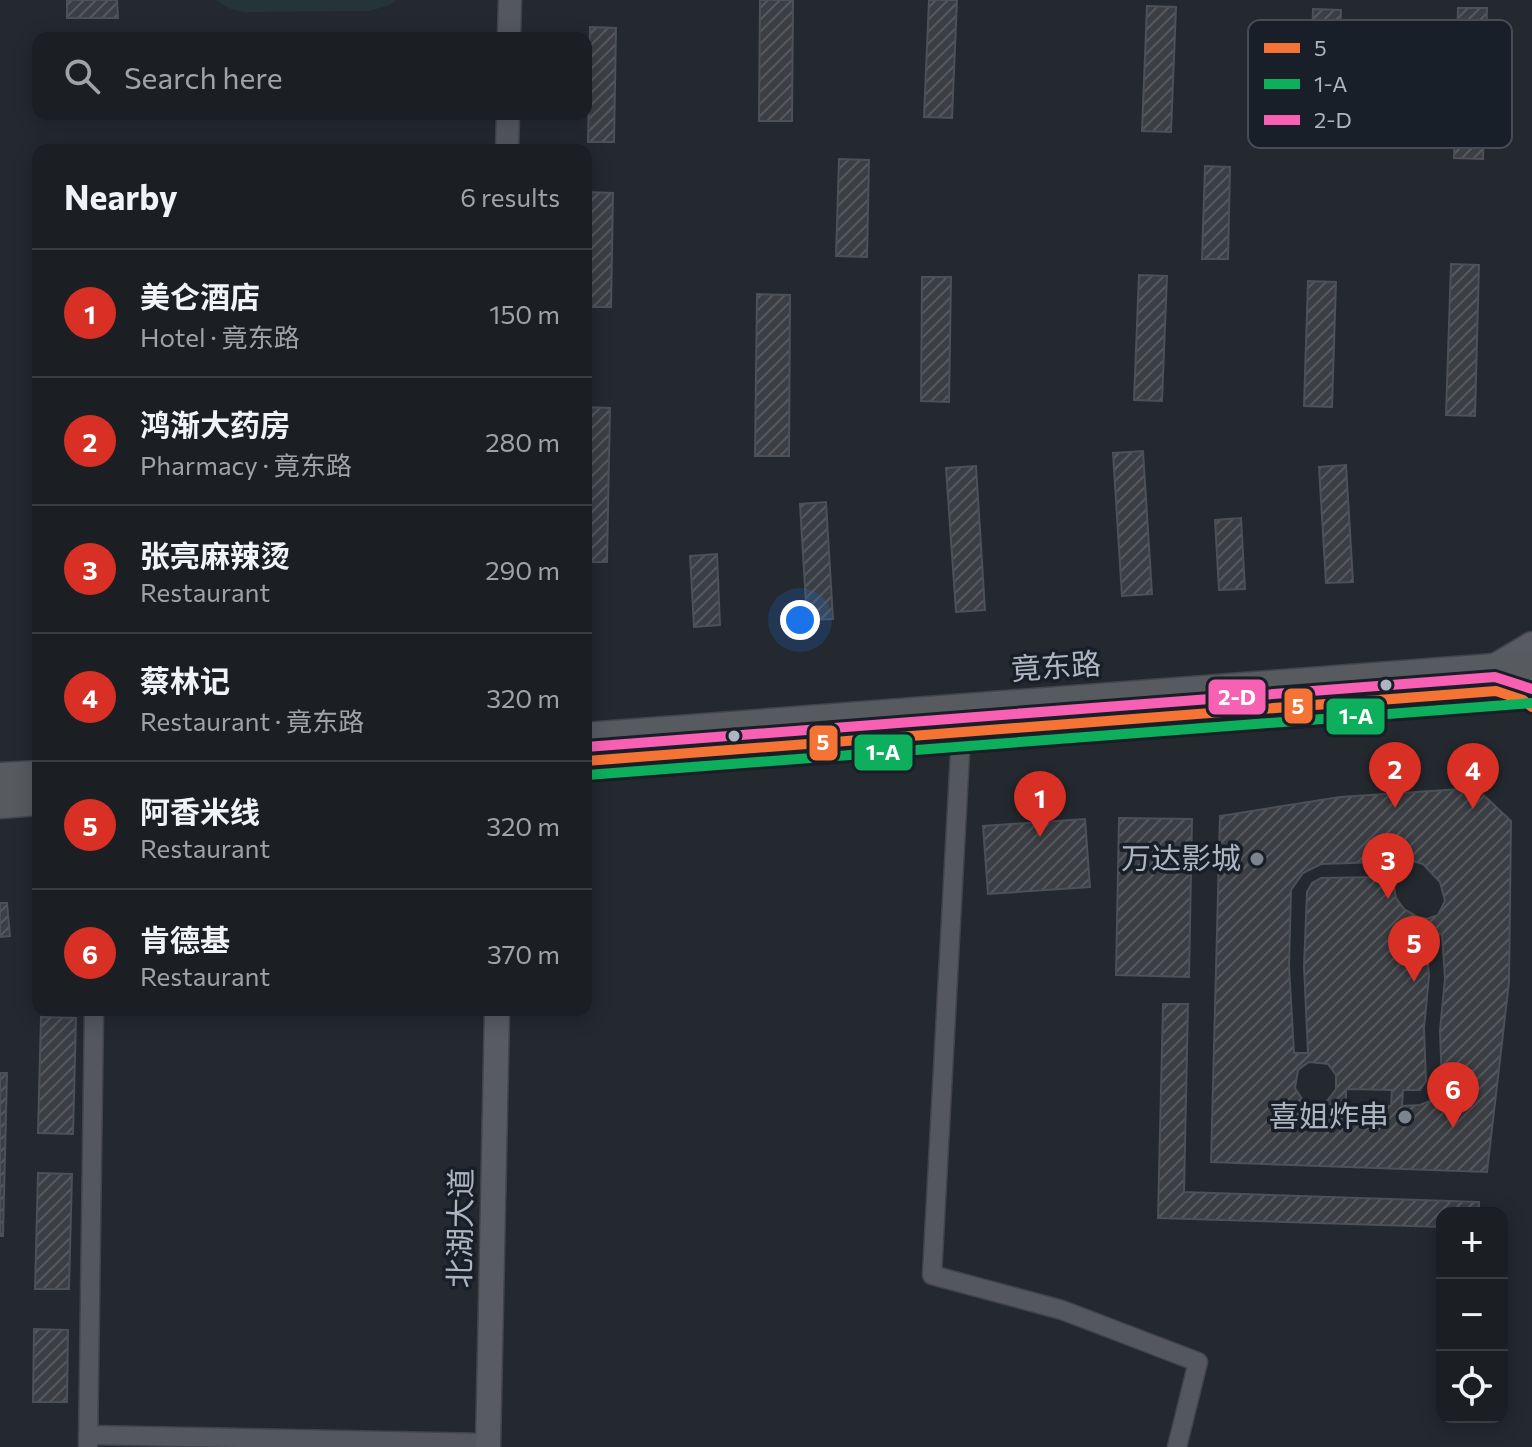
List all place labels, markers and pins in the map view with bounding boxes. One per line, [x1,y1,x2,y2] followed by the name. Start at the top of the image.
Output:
[1378,677,1394,693] unlabelled marker
[726,728,742,744] unlabelled marker
[1369,742,1421,808] pin: 2
[1447,743,1499,809] pin: 4
[1014,771,1066,837] pin: 1
[1362,833,1414,899] pin: 3
[1121,838,1241,875] place label: 万达影城
[1248,850,1266,868] marker: 万达影城
[1388,916,1440,982] pin: 5
[1427,1062,1479,1128] pin: 6
[1269,1096,1389,1133] place label: 喜姐炸串
[1396,1108,1414,1126] marker: 喜姐炸串

